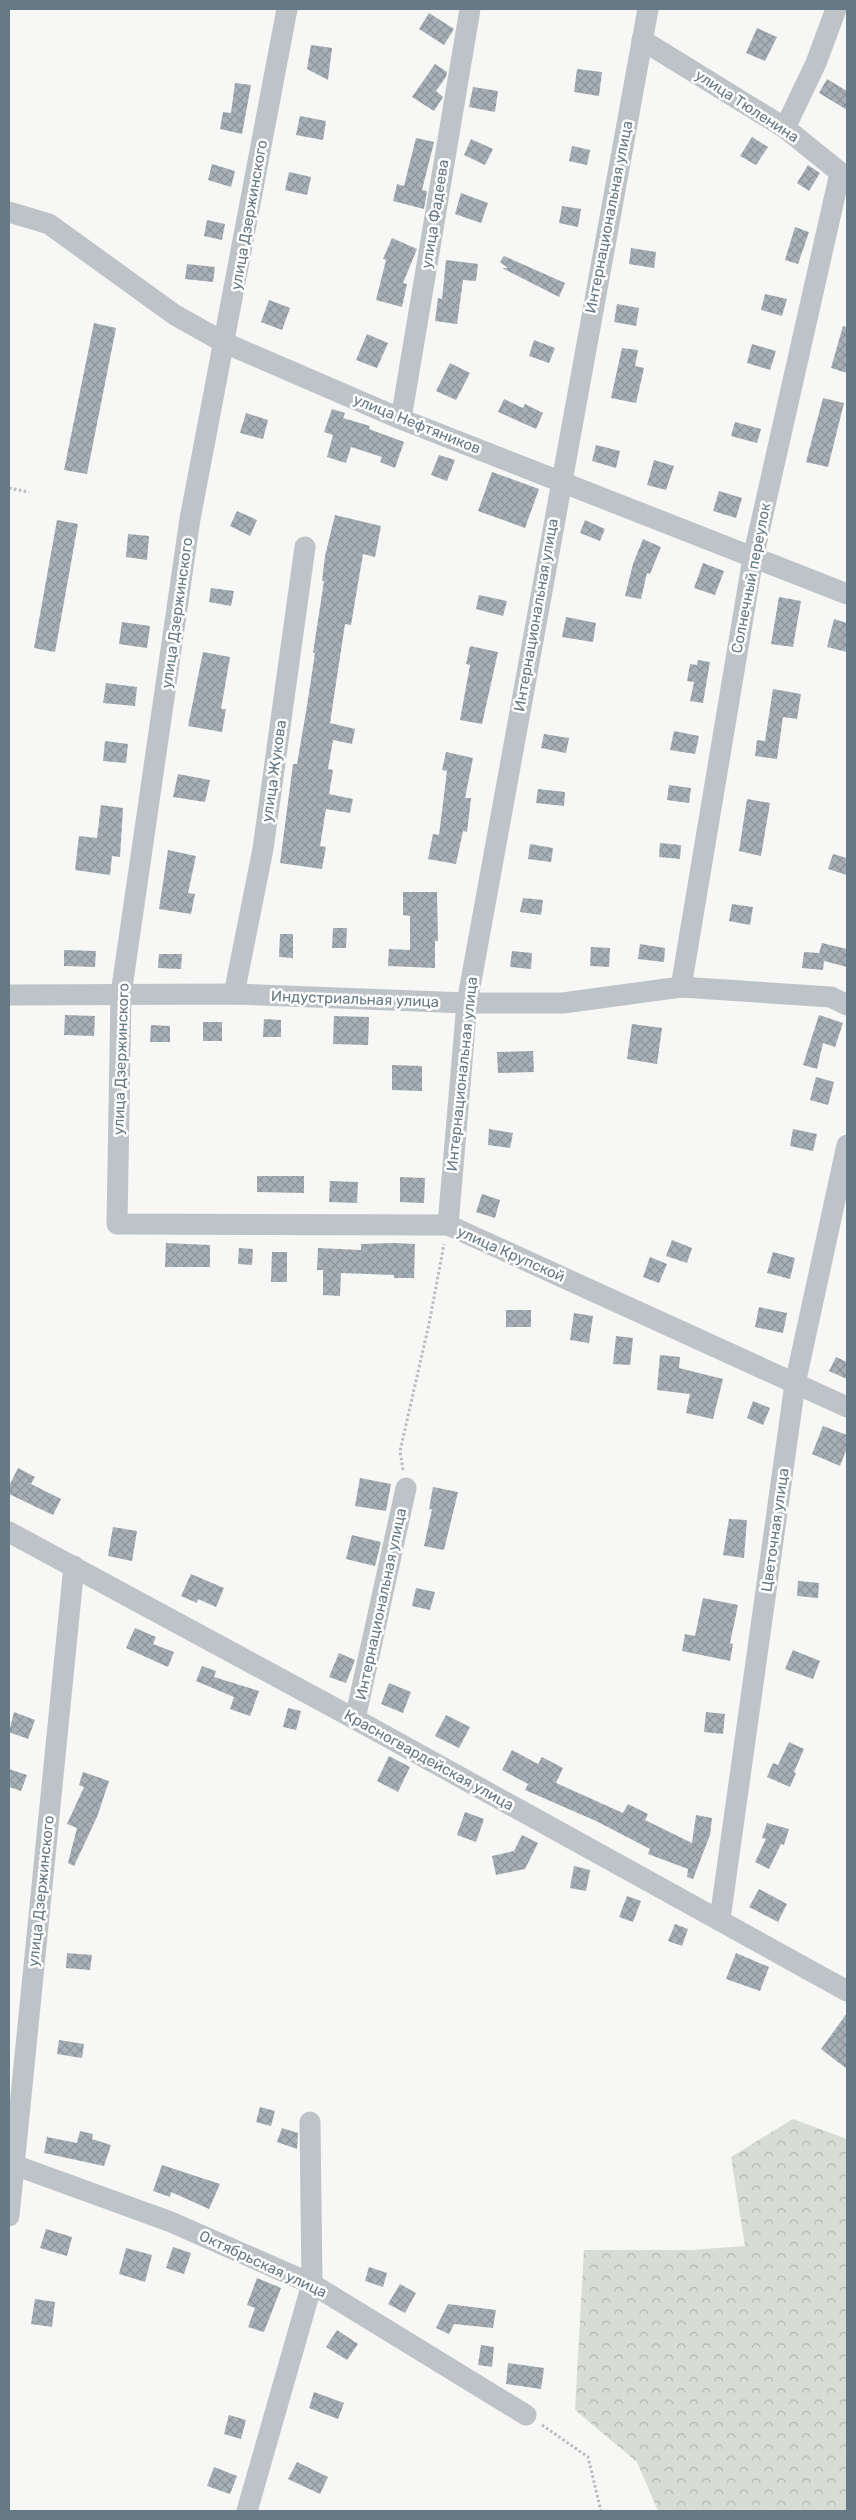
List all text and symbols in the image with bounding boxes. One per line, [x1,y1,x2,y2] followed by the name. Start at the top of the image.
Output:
[692,66,802,146] street label: улица Тюленина
[581,119,637,315] street label: Интернациональная улица
[227,138,271,292] street label: улица Дзержинского
[417,158,453,270] street label: улица Фадеева
[351,390,483,458] street label: улица Нефтяников
[728,501,774,655] street label: Солнечный переулок
[510,517,562,713] street label: Интернациональная улица
[157,536,197,690] street label: улица Дзержинского
[258,719,290,823] street label: улица Жукова
[443,976,481,1172] street label: Интернациональная улица
[109,983,133,1135] street label: улица Дзержинского
[271,987,439,1011] street label: Индустриальная улица
[454,1222,568,1286] street label: улица Крупской
[757,1467,793,1593] street label: Цветочная улица
[352,1506,410,1702] street label: Интернациональная улица
[341,1706,517,1814] street label: Красногвардейская улица
[24,1814,58,1968] street label: улица Дзержинского
[196,2227,330,2301] street label: Октябрьская улица

